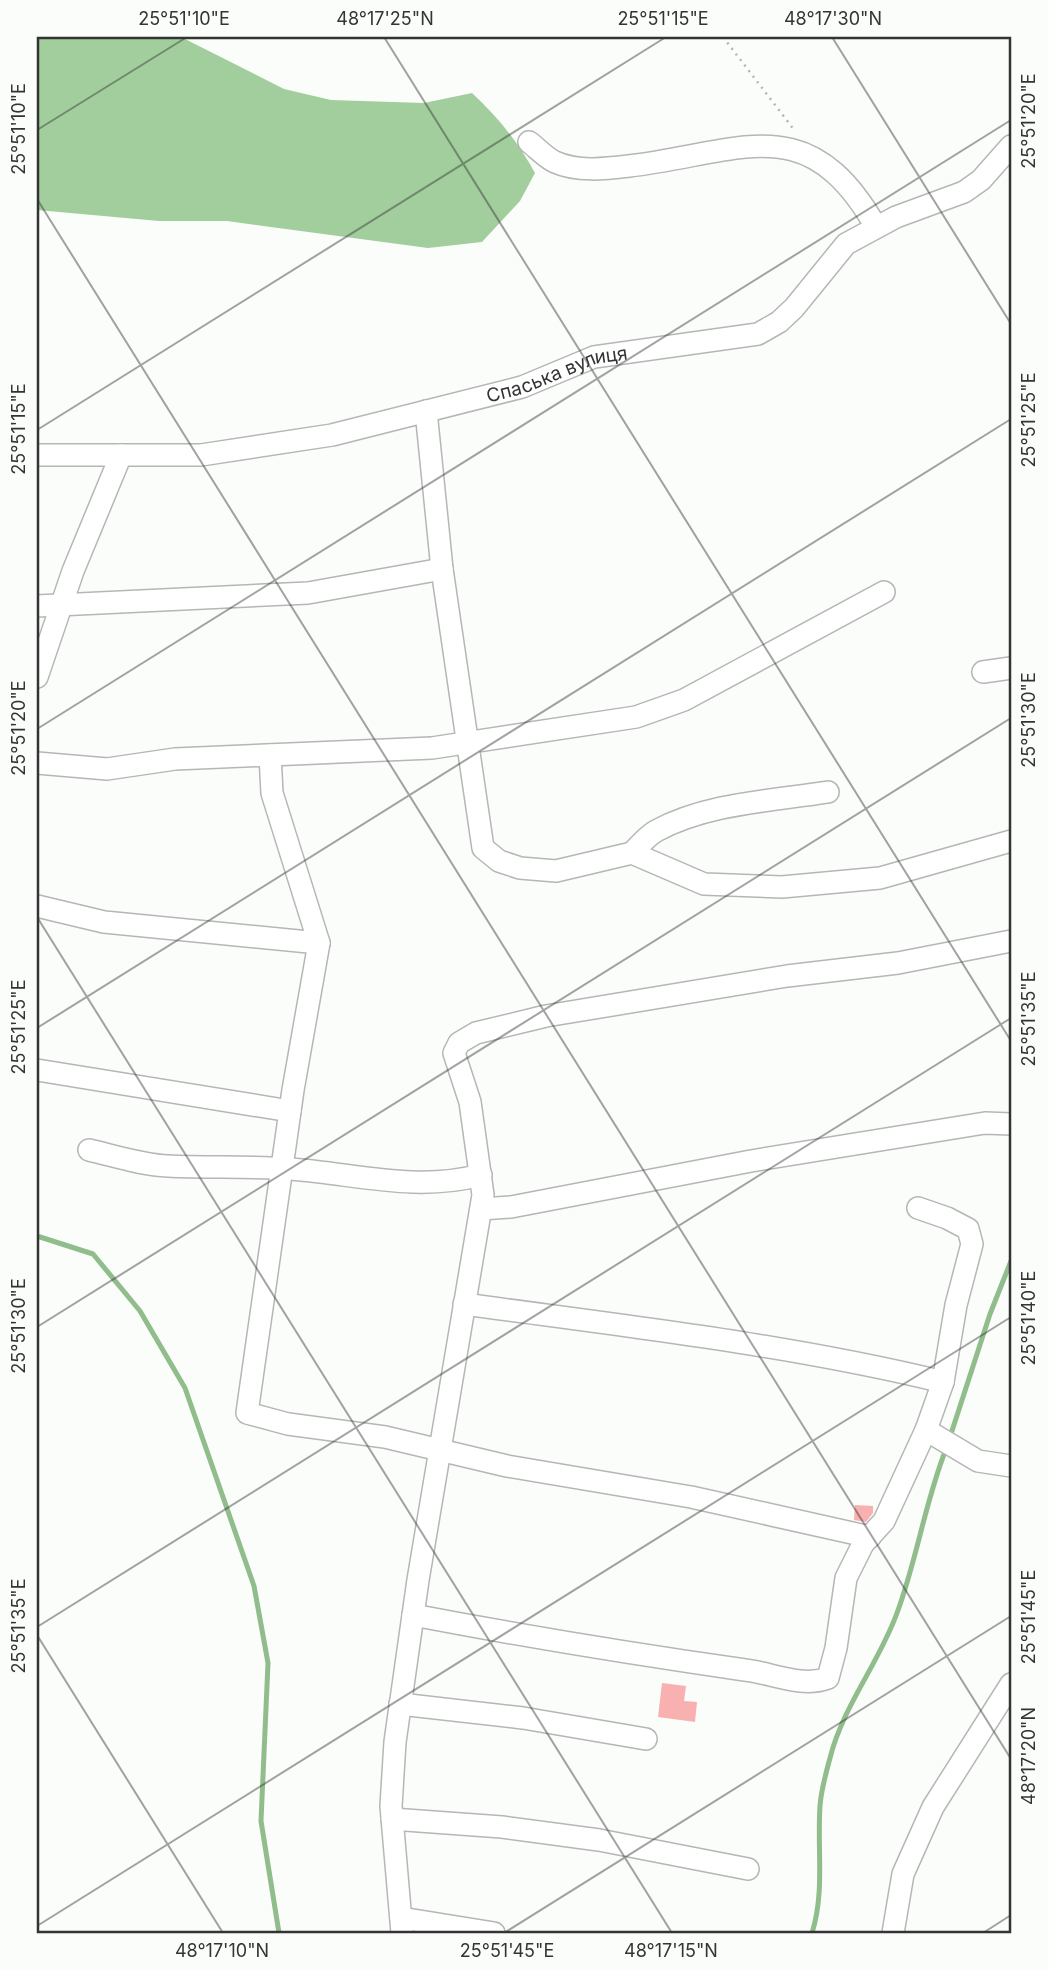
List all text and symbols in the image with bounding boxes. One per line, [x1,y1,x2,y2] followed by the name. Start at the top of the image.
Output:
[138,8,230,29] text: 25°51'10"E
[336,8,434,29] text: 48°17'25"N
[617,8,709,29] text: 25°51'15"E
[784,8,882,29] text: 48°17'30"N
[1018,73,1039,169] text: 25°51'20"E
[8,83,29,175] text: 25°51'10"E
[484,341,629,407] street label: Спаська вулиця
[1018,373,1039,467] text: 25°51'25"E
[8,383,29,475] text: 25°51'15"E
[1018,672,1039,768] text: 25°51'30"E
[8,680,29,776] text: 25°51'20"E
[1018,971,1039,1067] text: 25°51'35"E
[8,980,29,1074] text: 25°51'25"E
[1018,1271,1039,1365] text: 25°51'40"E
[8,1278,29,1374] text: 25°51'30"E
[1018,1570,1039,1664] text: 25°51'45"E
[8,1578,29,1674] text: 25°51'35"E
[1018,1707,1039,1805] text: 48°17'20"N
[175,1940,269,1961] text: 48°17'10"N
[460,1940,554,1961] text: 25°51'45"E
[624,1940,718,1961] text: 48°17'15"N

